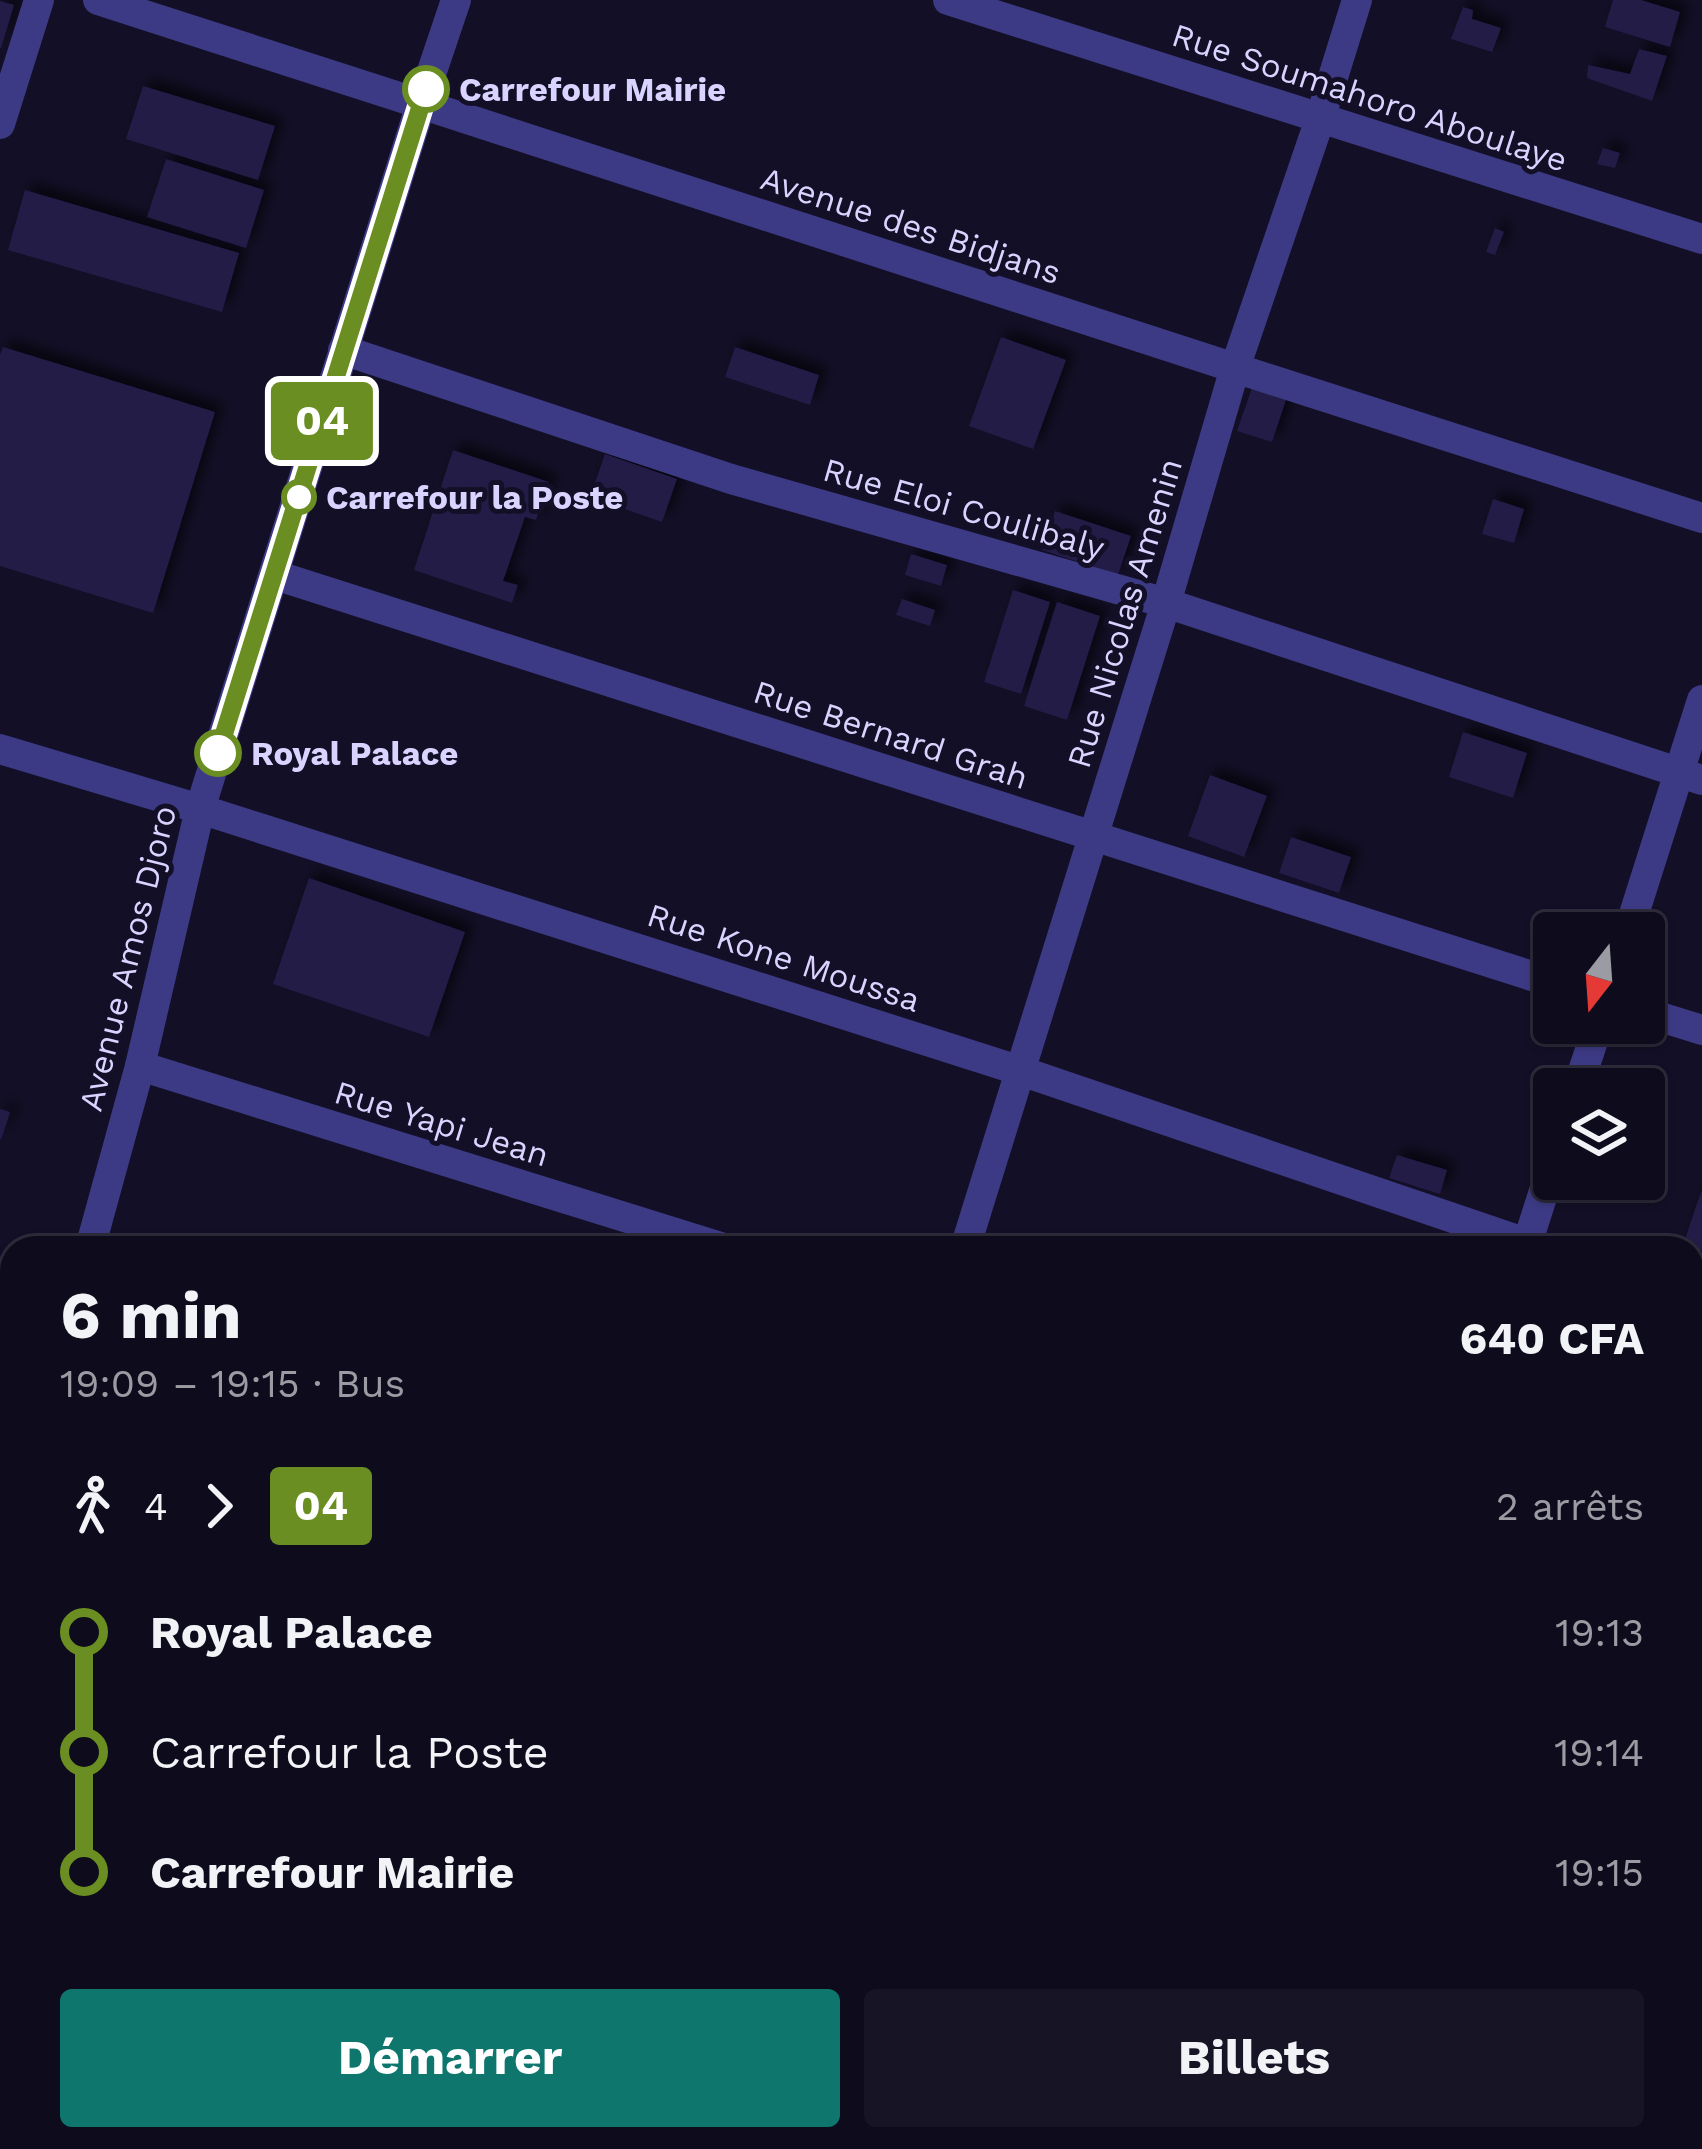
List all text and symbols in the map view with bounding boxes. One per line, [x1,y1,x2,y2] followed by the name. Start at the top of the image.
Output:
[1167,15,1572,180] street label: Rue Soumahoro Aboulaye
[404,67,448,111] marker: Carrefour Mairie
[459,70,726,109] place label: Carrefour Mairie
[756,159,1066,292] street label: Avenue des Bidjans
[268,382,376,460] line badge: 04
[295,396,349,445] text: 04
[819,450,1109,567] street label: Rue Eloi Coulibaly
[1059,454,1190,773] street label: Rue Nicolas Amenin
[326,478,623,517] place label: Carrefour la Poste
[283,481,315,513] marker: Carrefour la Poste
[749,672,1033,797] street label: Rue Bernard Grah
[196,731,240,775] marker: Royal Palace
[251,734,458,773] place label: Royal Palace
[71,801,184,1115] street label: Avenue Amos Djoro
[643,895,925,1020] street label: Rue Kone Moussa
[1533,912,1665,1044] north arrow
[1533,912,1665,1200] map controls
[1533,1068,1665,1200] button: layers
[330,1072,554,1175] street label: Rue Yapi Jean
[60,1277,242,1354] text: 6 min
[1460,1312,1644,1365] text: 640 CFA
[60,1361,405,1406] text: 19:09 – 19:15 · Bus
[60,1473,126,1539] icon: walk
[186,1473,252,1539] icon: forward
[294,1481,348,1530] text: 04
[144,1484,168,1529] text: 4
[1496,1484,1644,1529] text: 2 arrêts
[150,1606,433,1659] text: Royal Palace
[1555,1610,1644,1655] text: 19:13
[150,1726,549,1779] text: Carrefour la Poste
[1554,1730,1644,1775] text: 19:14
[150,1846,514,1899] text: Carrefour Mairie
[1555,1850,1644,1895] text: 19:15
[60,1989,840,2127] button: Démarrer
[864,1989,1644,2127] button: Billets

